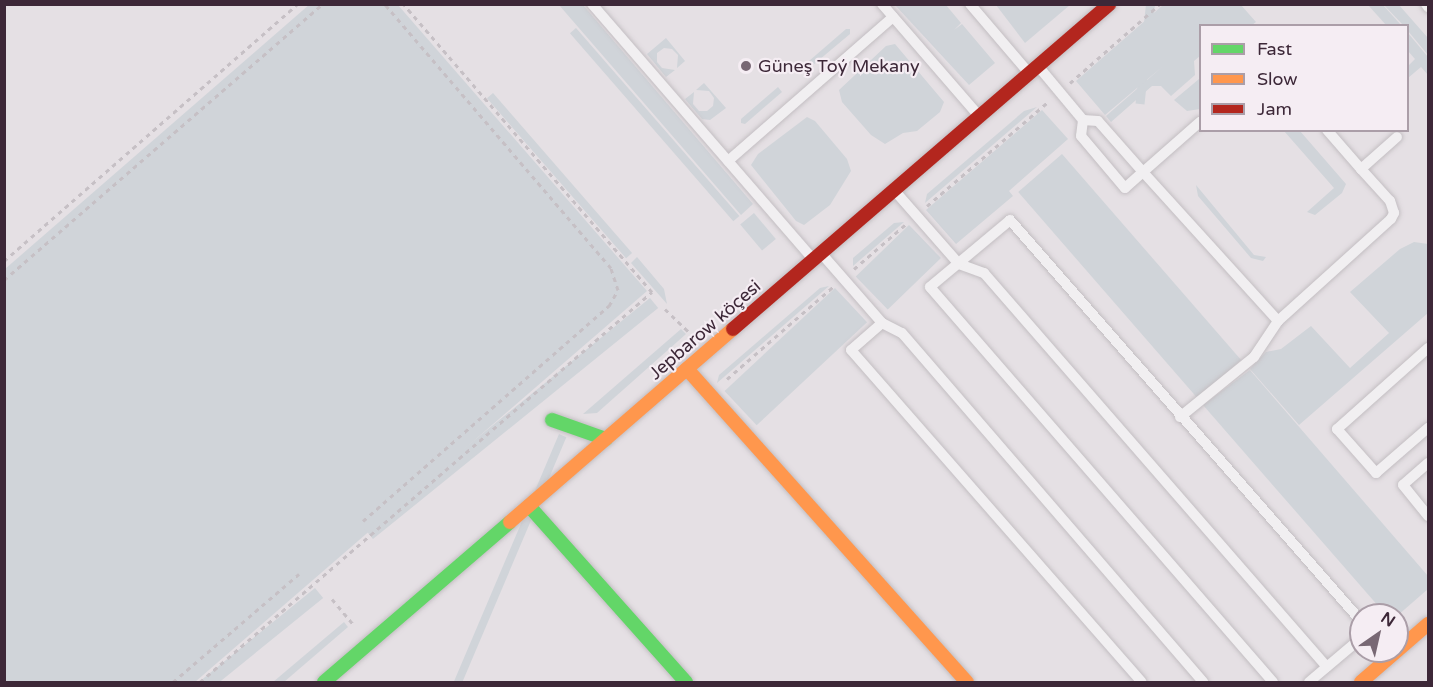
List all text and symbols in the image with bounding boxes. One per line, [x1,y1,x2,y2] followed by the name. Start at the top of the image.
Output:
[1199,24,1409,132] legend
[1257,38,1292,60] text: Fast
[758,55,920,77] place label: Güneş Toý Mekany
[739,59,753,73] marker: Güneş Toý Mekany
[1257,68,1298,90] text: Slow
[1257,98,1292,120] text: Jam
[645,276,765,384] street label: Jepbarow köçesi
[1349,603,1409,663] north arrow
[1377,608,1399,632] text: N

